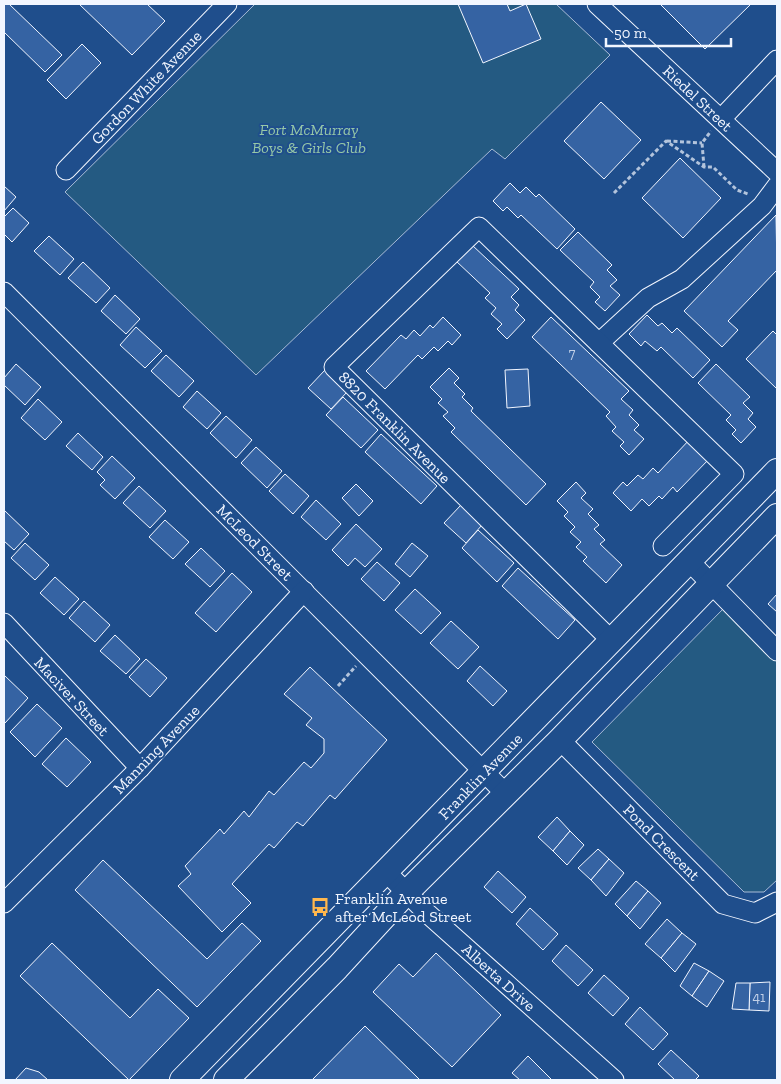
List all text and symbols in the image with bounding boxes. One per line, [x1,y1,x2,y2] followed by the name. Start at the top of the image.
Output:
[606,15,731,47] scale bar
[614,24,647,42] text: 50 m
[87,26,206,148] street label: Gordon White Avenue
[659,61,736,135] street label: Riedel Street
[252,120,366,157] park label: Fort McMurray Boys & Girls Club
[569,345,576,362] house number: 7
[335,367,455,487] street label: 8820 Franklin Avenue
[213,500,297,584] street label: McLeod Street
[30,653,113,740] street label: Maciver Street
[109,701,204,798] street label: Manning Avenue
[434,729,526,823] street label: Franklin Avenue
[619,800,704,885] street label: Pond Crescent
[335,889,471,926] place label: Franklin Avenue after McLeod Street
[309,896,331,918] bus stop icon: Franklin Avenue after McLeod Street
[458,939,539,1015] street label: Alberta Drive
[753,989,766,1006] house number: 41

